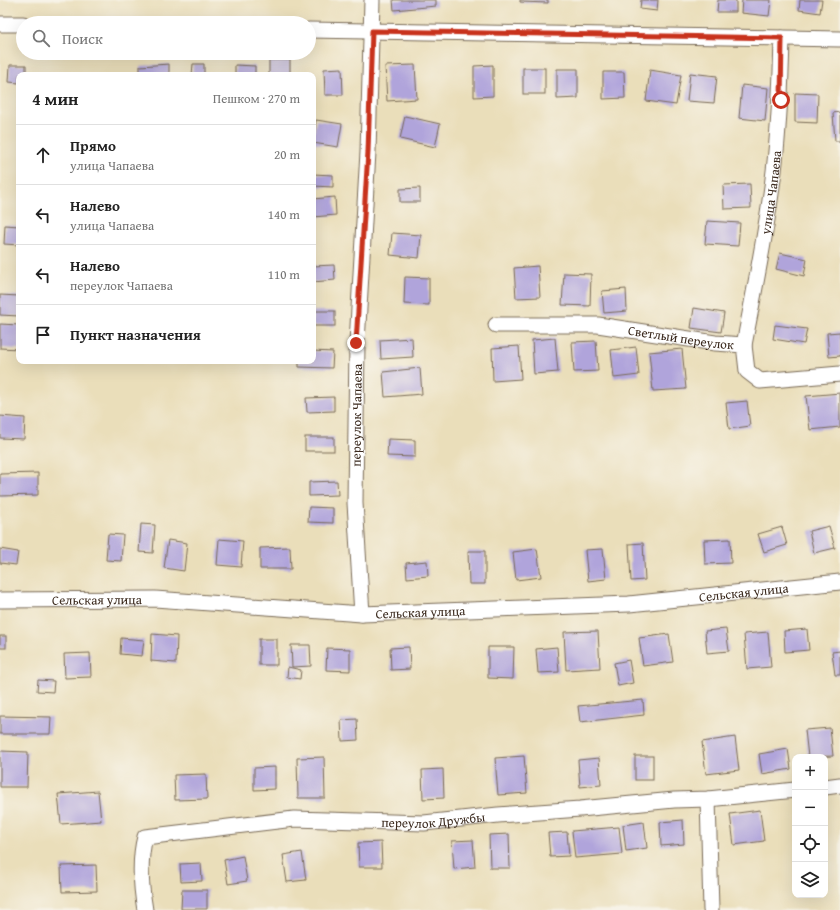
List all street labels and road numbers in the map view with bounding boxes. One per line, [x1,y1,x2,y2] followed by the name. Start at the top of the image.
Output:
[755,149,786,237] street label: улица Чапаева
[627,320,735,354] street label: Светлый переулок
[346,363,366,467] street label: переулок Чапаева
[698,578,790,606] street label: Сельская улица
[52,590,143,609] street label: Сельская улица
[375,601,466,623] street label: Сельская улица
[381,807,486,833] street label: переулок Дружбы

